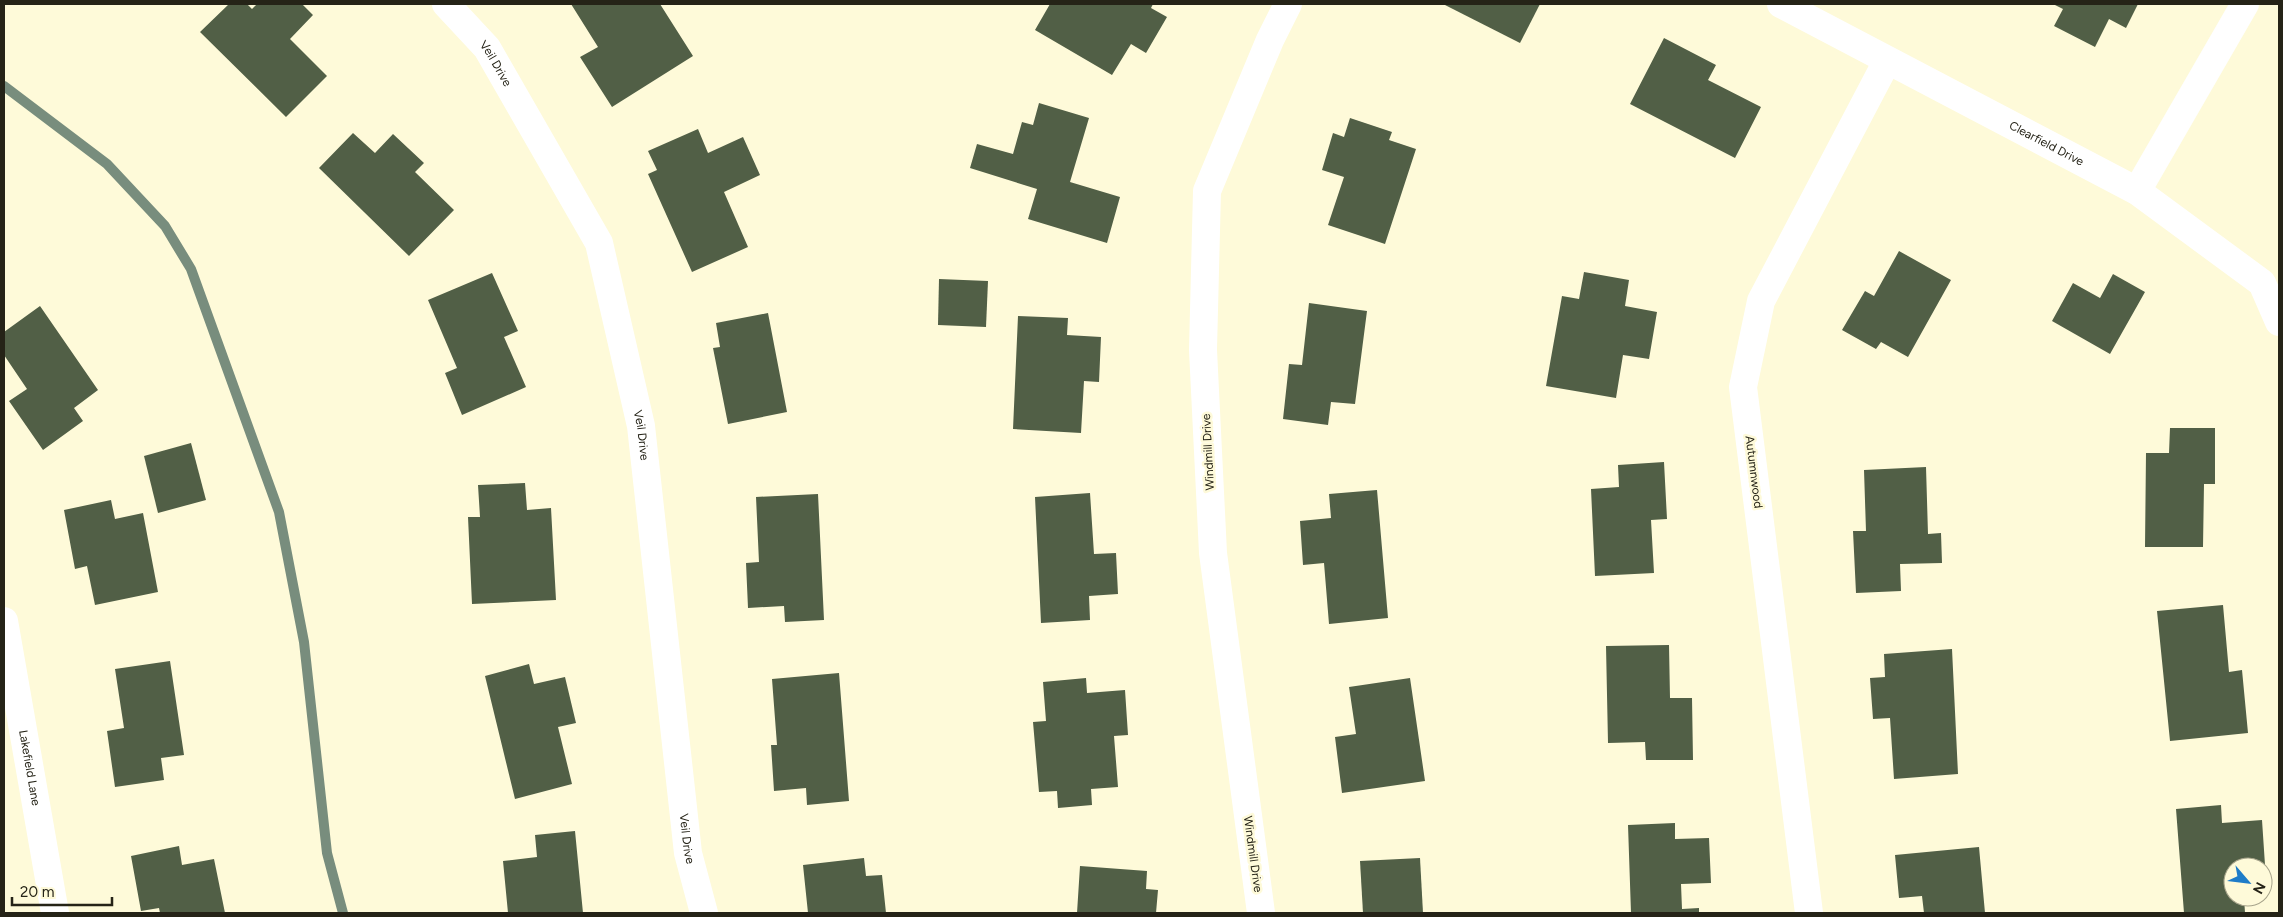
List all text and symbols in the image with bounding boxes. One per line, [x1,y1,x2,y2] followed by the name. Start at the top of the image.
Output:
[477,38,515,89] street label: Veil Drive
[2007,118,2087,169] street label: Clearfield Drive
[631,409,652,462] street label: Veil Drive
[1199,413,1217,491] street label: Windmill Drive
[1743,435,1765,509] street label: Autumnwood
[16,729,43,807] street label: Lakefield Lane
[677,813,698,866] street label: Veil Drive
[1241,815,1265,894] street label: Windmill Drive
[2223,857,2273,907] north arrow
[12,874,112,906] scale bar
[2249,879,2269,897] text: N
[20,883,54,901] text: 20 m

